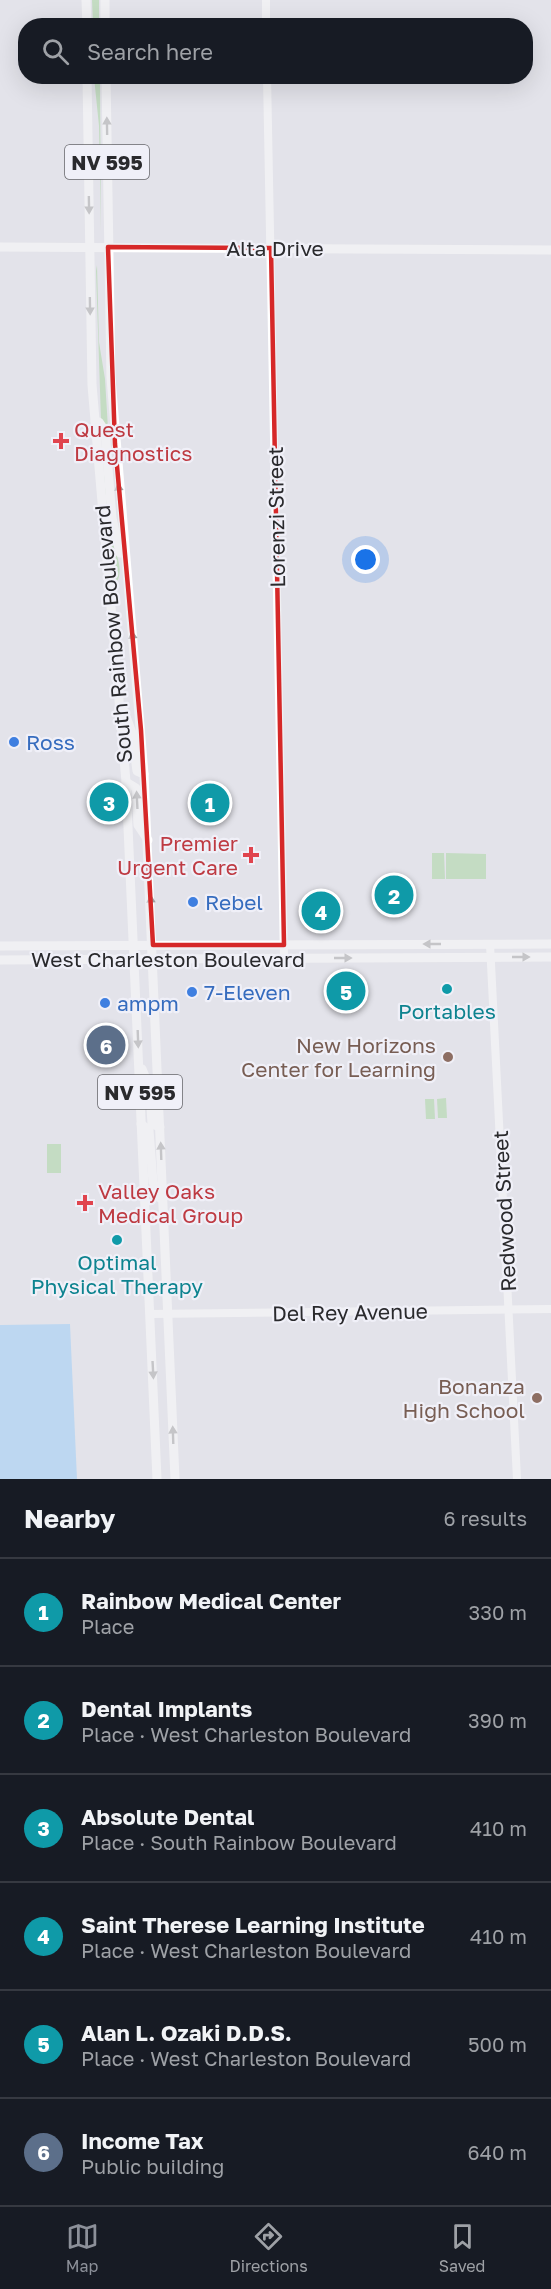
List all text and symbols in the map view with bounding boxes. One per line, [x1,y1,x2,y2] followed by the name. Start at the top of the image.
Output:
[18,18,533,84] search box
[39,35,72,68] icon: search
[87,38,213,65] text: Search here
[102,116,112,135] one-way arrow
[65,145,149,179] road number: NV 595
[84,196,94,215] one-way arrow
[226,235,324,261] street label: Alta Drive
[85,296,95,315] one-way arrow
[74,416,192,466] place label: Quest Diagnostics
[52,432,70,450] marker: Quest Diagnostics
[262,446,290,588] street label: Lorenzi Street
[114,483,124,502] one-way arrow
[89,504,137,764] street label: South Rainbow Boulevard
[351,545,380,574] your location
[128,630,138,649] one-way arrow
[26,729,75,755] place label: Ross
[7,735,21,749] marker: Ross
[90,780,128,824] pin: 3
[190,780,230,826] pin: 1
[132,791,141,810] one-way arrow
[117,830,238,880] place label: Premier Urgent Care
[242,846,260,864] marker: Premier Urgent Care
[374,872,414,918] pin: 2
[302,888,340,934] pin: 4
[205,889,263,915] place label: Rebel
[146,894,156,913] one-way arrow
[186,895,200,909] marker: Rebel
[422,939,441,949] one-way arrow
[31,946,305,972] street label: West Charleston Boulevard
[511,952,530,962] one-way arrow
[333,953,352,963] one-way arrow
[326,968,366,1014] pin: 5
[204,979,291,1005] place label: 7-Eleven
[440,982,454,996] marker: Portables
[185,985,199,999] marker: 7-Eleven
[117,990,179,1016] place label: ampm
[98,996,112,1010] marker: ampm
[398,998,496,1024] place label: Portables
[86,1022,126,1068] pin: 6
[133,1029,142,1048] one-way arrow
[241,1032,436,1082] place label: New Horizons Center for Learning
[441,1050,455,1064] marker: New Horizons Center for Learning
[98,1075,182,1109] road number: NV 595
[487,1130,521,1292] street label: Redwood Street
[156,1141,165,1160] one-way arrow
[98,1178,243,1228] place label: Valley Oaks Medical Group
[76,1194,94,1212] marker: Valley Oaks Medical Group
[110,1233,124,1247] marker: Optimal Physical Therapy
[31,1249,203,1299] place label: Optimal Physical Therapy
[272,1298,428,1326] street label: Del Rey Avenue
[148,1360,157,1379] one-way arrow
[403,1373,525,1423] place label: Bonanza High School
[530,1391,544,1405] marker: Bonanza High School
[168,1425,177,1444] one-way arrow
[24,1503,115,1534] text: Nearby
[443,1506,527,1530] text: 6 results
[81,1587,341,1614] text: Rainbow Medical Center
[38,1600,49,1624] text: 1
[469,1600,527,1624] text: 330 m
[81,1614,134,1638] text: Place
[81,1695,252,1722] text: Dental Implants
[37,1708,50,1732] text: 2
[468,1708,527,1732] text: 390 m
[81,1722,411,1746] text: Place · West Charleston Boulevard
[81,1803,254,1830] text: Absolute Dental
[37,1816,50,1840] text: 3
[470,1816,527,1840] text: 410 m
[81,1830,397,1854] text: Place · South Rainbow Boulevard
[81,1911,425,1938] text: Saint Therese Learning Institute
[37,1924,50,1948] text: 4
[470,1924,527,1948] text: 410 m
[81,1938,411,1962] text: Place · West Charleston Boulevard
[81,2019,292,2046] text: Alan L. Ozaki D.D.S.
[37,2032,50,2056] text: 5
[468,2032,527,2056] text: 500 m
[81,2046,411,2070] text: Place · West Charleston Boulevard
[81,2127,203,2154] text: Income Tax
[37,2140,50,2164] text: 6
[468,2140,527,2164] text: 640 m
[81,2154,224,2178] text: Public building
[66,2220,99,2276] tab: Map
[230,2220,308,2276] tab: Directions
[439,2220,485,2276] tab: Saved

